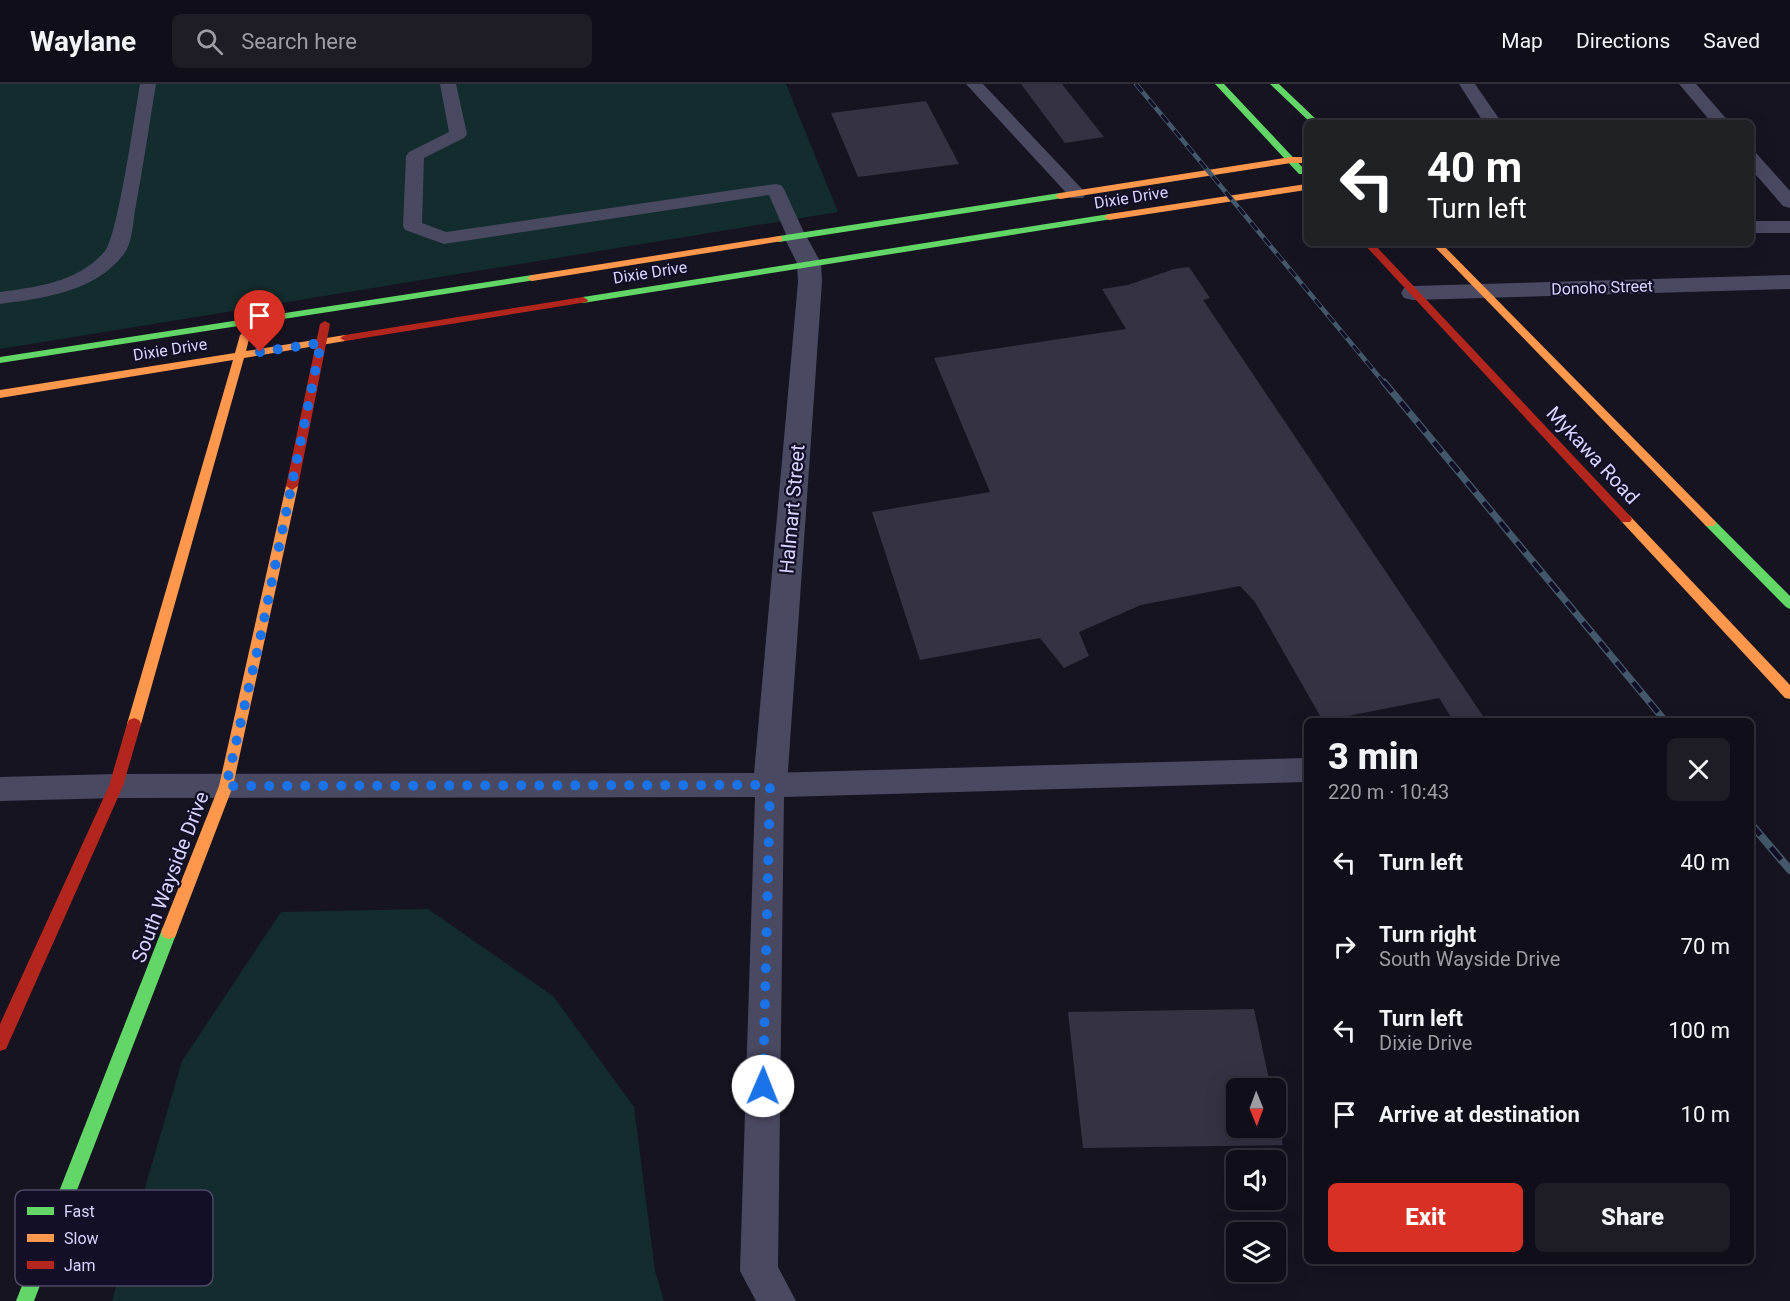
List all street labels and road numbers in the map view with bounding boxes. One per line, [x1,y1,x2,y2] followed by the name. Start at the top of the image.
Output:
[1093,182,1169,213] street label: Dixie Drive
[612,257,688,288] street label: Dixie Drive
[1551,276,1653,299] street label: Donoho Street
[132,334,208,365] street label: Dixie Drive
[1542,401,1644,509] street label: Mykawa Road
[774,443,810,575] street label: Halmart Street
[126,788,214,966] street label: South Wayside Drive

